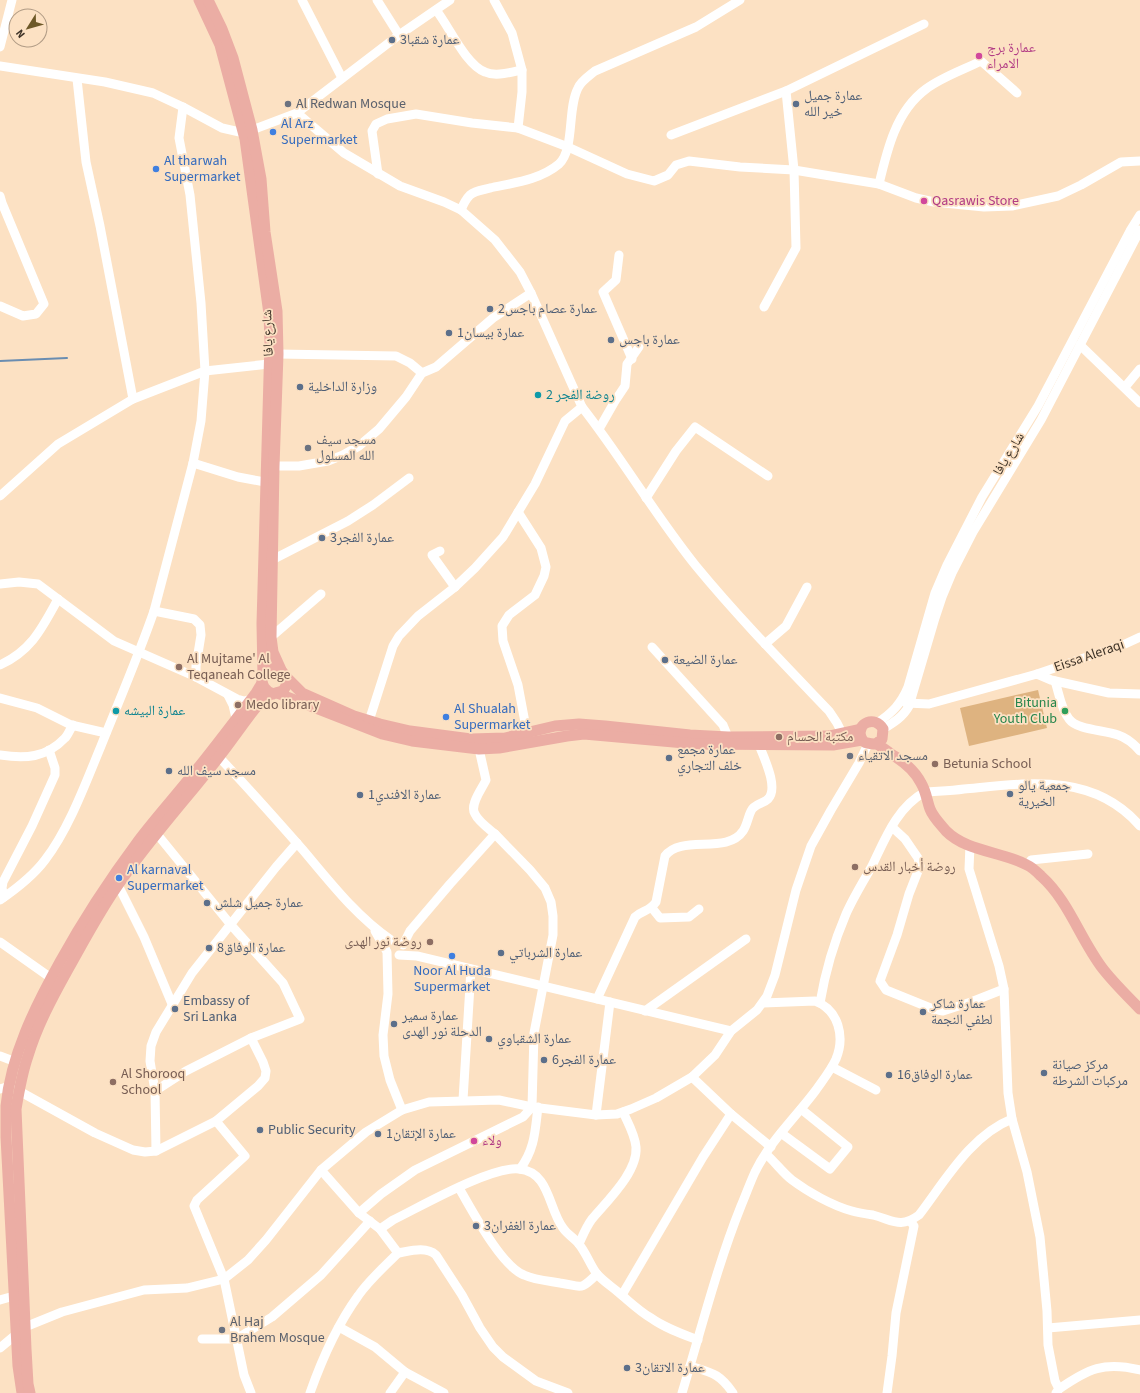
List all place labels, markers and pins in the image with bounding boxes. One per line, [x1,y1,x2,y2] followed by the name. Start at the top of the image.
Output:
[400,30,460,50] place label: عمارة شقبا3
[387,35,397,45] marker: عمارة شقبا3
[987,38,1036,74] place label: عمارة برج الامراء
[974,51,984,61] marker: عمارة برج الامراء
[804,86,862,122] place label: عمارة جميل خير الله
[296,94,406,114] place label: Al Redwan Mosque
[283,99,293,109] marker: Al Redwan Mosque
[791,99,801,109] marker: عمارة جميل خير الله
[281,114,358,150] place label: Al Arz Supermarket
[268,127,278,137] marker: Al Arz Supermarket
[164,151,241,187] place label: Al tharwah Supermarket
[151,164,161,174] marker: Al tharwah Supermarket
[932,191,1019,211] place label: Qasrawis Store
[919,196,929,206] marker: Qasrawis Store
[498,299,597,319] place label: عمارة عصام باجس2
[485,304,495,314] marker: عمارة عصام باجس2
[457,323,524,343] place label: عمارة بيسان1
[444,328,454,338] marker: عمارة بيسان1
[619,330,680,350] place label: عمارة باجس
[606,335,616,345] marker: عمارة باجس
[308,377,377,397] place label: وزارة الداخلية
[295,382,305,392] marker: وزارة الداخلية
[546,385,615,405] place label: روضة الفجر 2
[533,390,543,400] marker: روضة الفجر 2
[316,430,376,466] place label: مسجد سيف الله المسلول
[303,443,313,453] marker: مسجد سيف الله المسلول
[330,528,394,548] place label: عمارة الفجر3
[317,533,327,543] marker: عمارة الفجر3
[187,649,291,685] place label: Al Mujtame' Al Teqaneah College
[673,650,738,670] place label: عمارة الضيعة
[660,655,670,665] marker: عمارة الضيعة
[174,662,184,672] marker: Al Mujtame' Al Teqaneah College
[993,693,1057,729] place label: Bitunia Youth Club
[246,695,320,715] place label: Medo library
[454,699,531,735] place label: Al Shualah Supermarket
[233,700,243,710] marker: Medo library
[124,701,185,721] place label: عمارة البيشه
[111,706,121,716] marker: عمارة البيشه
[1060,706,1070,716] marker: Bitunia Youth Club
[441,712,451,722] marker: Al Shualah Supermarket
[787,727,853,747] place label: مكتبة الحسام
[774,732,784,742] marker: مكتبة الحسام
[677,740,742,777] place label: عمارة مجمع خلف التجاري
[858,746,928,766] place label: مسجد الاتقياء
[845,751,855,761] marker: مسجد الاتقياء
[664,753,674,763] marker: عمارة مجمع خلف التجاري
[943,754,1032,774] place label: Betunia School
[930,759,940,769] marker: Betunia School
[177,761,256,781] place label: مسجد سيف الله
[164,766,174,776] marker: مسجد سيف الله
[1018,776,1071,812] place label: جمعية يالو الخيرية
[368,785,441,806] place label: عمارة الافندي1
[1005,789,1015,799] marker: جمعية يالو الخيرية
[355,790,365,800] marker: عمارة الافندي1
[863,857,956,877] place label: روضة أخبار القدس
[127,860,204,896] place label: Al karnaval Supermarket
[850,862,860,872] marker: روضة أخبار القدس
[114,873,124,883] marker: Al karnaval Supermarket
[215,893,303,913] place label: عمارة جميل شلش
[202,898,212,908] marker: عمارة جميل شلش
[344,932,422,952] place label: روضة نور الهدى
[425,937,435,947] marker: روضة نور الهدى
[217,938,286,958] place label: عمارة الوفاق8
[204,943,214,953] marker: عمارة الوفاق8
[509,943,582,964] place label: عمارة الشرباتي
[496,948,506,958] marker: عمارة الشرباتي
[447,951,457,961] marker: Noor Al Huda Supermarket
[413,961,491,997] place label: Noor Al Huda Supermarket
[183,991,250,1027] place label: Embassy of Sri Lanka
[930,994,992,1031] place label: عمارة شاكر لطفي النجمة
[170,1004,180,1014] marker: Embassy of Sri Lanka
[401,1006,482,1042] place label: عمارة سمير الدحلة نور الهدى
[918,1007,928,1017] marker: عمارة شاكر لطفي النجمة
[389,1019,399,1029] marker: عمارة سمير الدحلة نور الهدى
[497,1029,571,1050] place label: عمارة الشقباوي
[484,1034,494,1044] marker: عمارة الشقباوي
[552,1050,616,1070] place label: عمارة الفجر6
[539,1055,549,1065] marker: عمارة الفجر6
[1052,1055,1128,1091] place label: مركز صيانة مركبات الشرطة
[121,1064,185,1100] place label: Al Shorooq School
[897,1065,973,1085] place label: عمارة الوفاق16
[1039,1068,1049,1078] marker: مركز صيانة مركبات الشرطة
[884,1070,894,1080] marker: عمارة الوفاق16
[108,1077,118,1087] marker: Al Shorooq School
[268,1120,356,1140] place label: Public Security
[386,1124,456,1144] place label: عمارة الإتقان1
[255,1125,265,1135] marker: Public Security
[373,1129,383,1139] marker: عمارة الإتقان1
[482,1131,502,1151] place label: ولاء
[469,1136,479,1146] marker: ولاء
[484,1216,556,1236] place label: عمارة الغفران3
[471,1221,481,1231] marker: عمارة الغفران3
[230,1312,325,1348] place label: Al Haj Brahem Mosque
[217,1325,227,1335] marker: Al Haj Brahem Mosque
[635,1358,705,1378] place label: عمارة الاتقان3
[622,1363,632,1373] marker: عمارة الاتقان3

